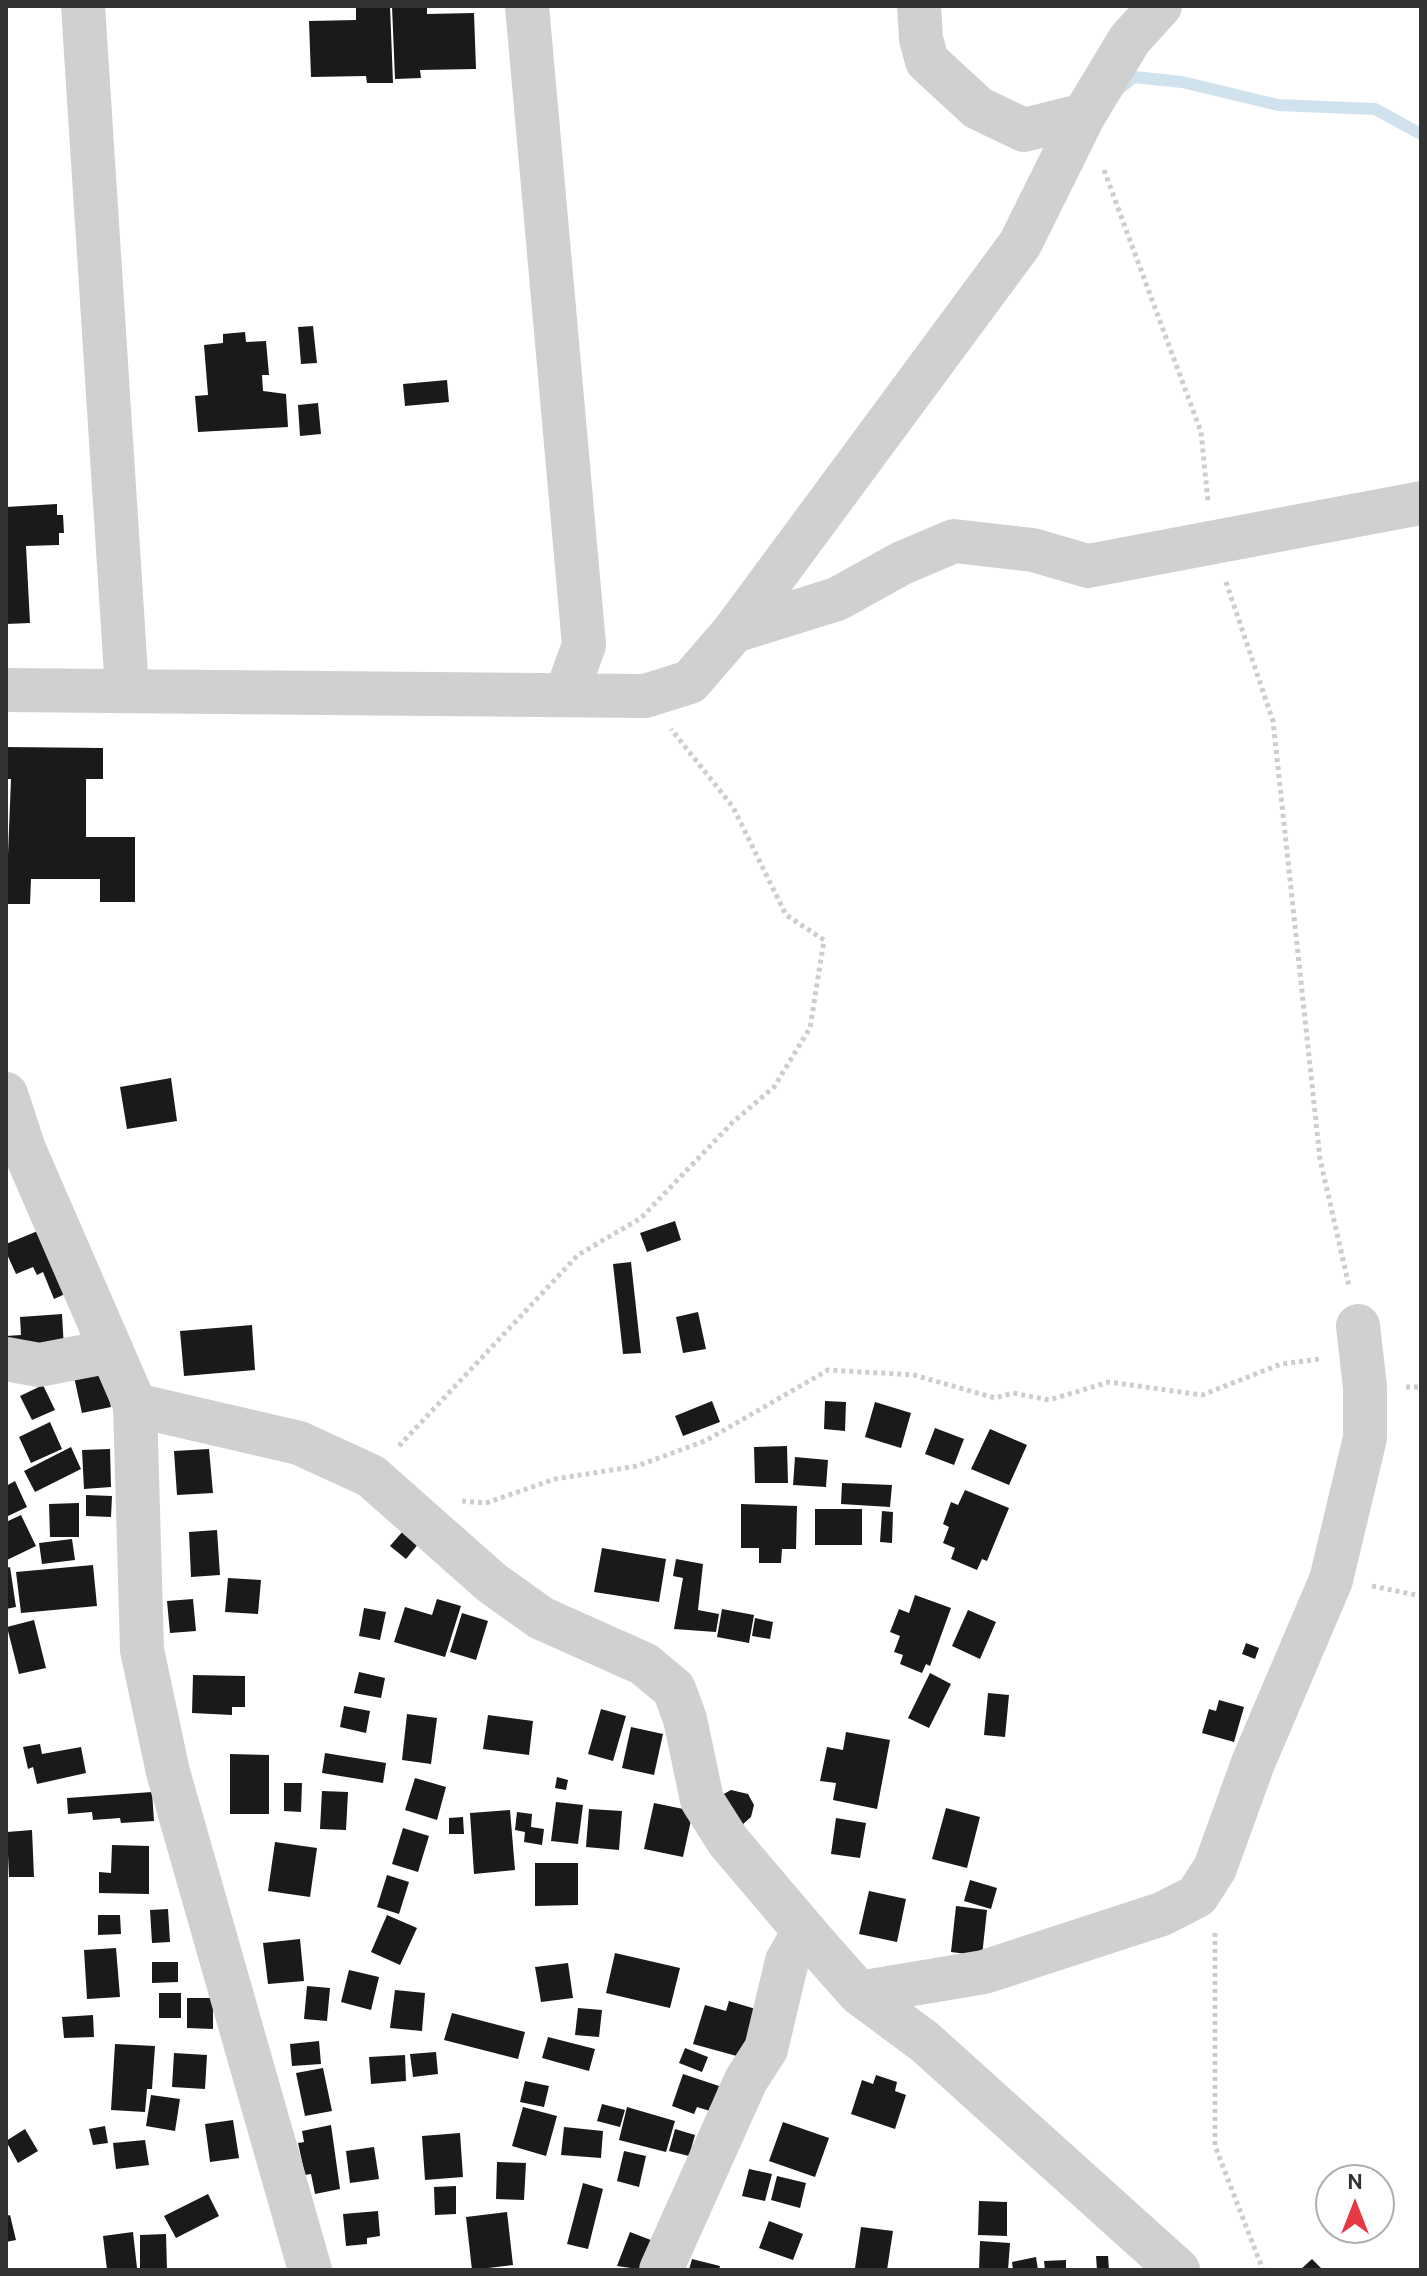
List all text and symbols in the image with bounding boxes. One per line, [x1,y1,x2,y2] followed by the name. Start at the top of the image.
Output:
[1315,2164,1395,2244] north arrow
[1347,2168,1363,2195] text: N

